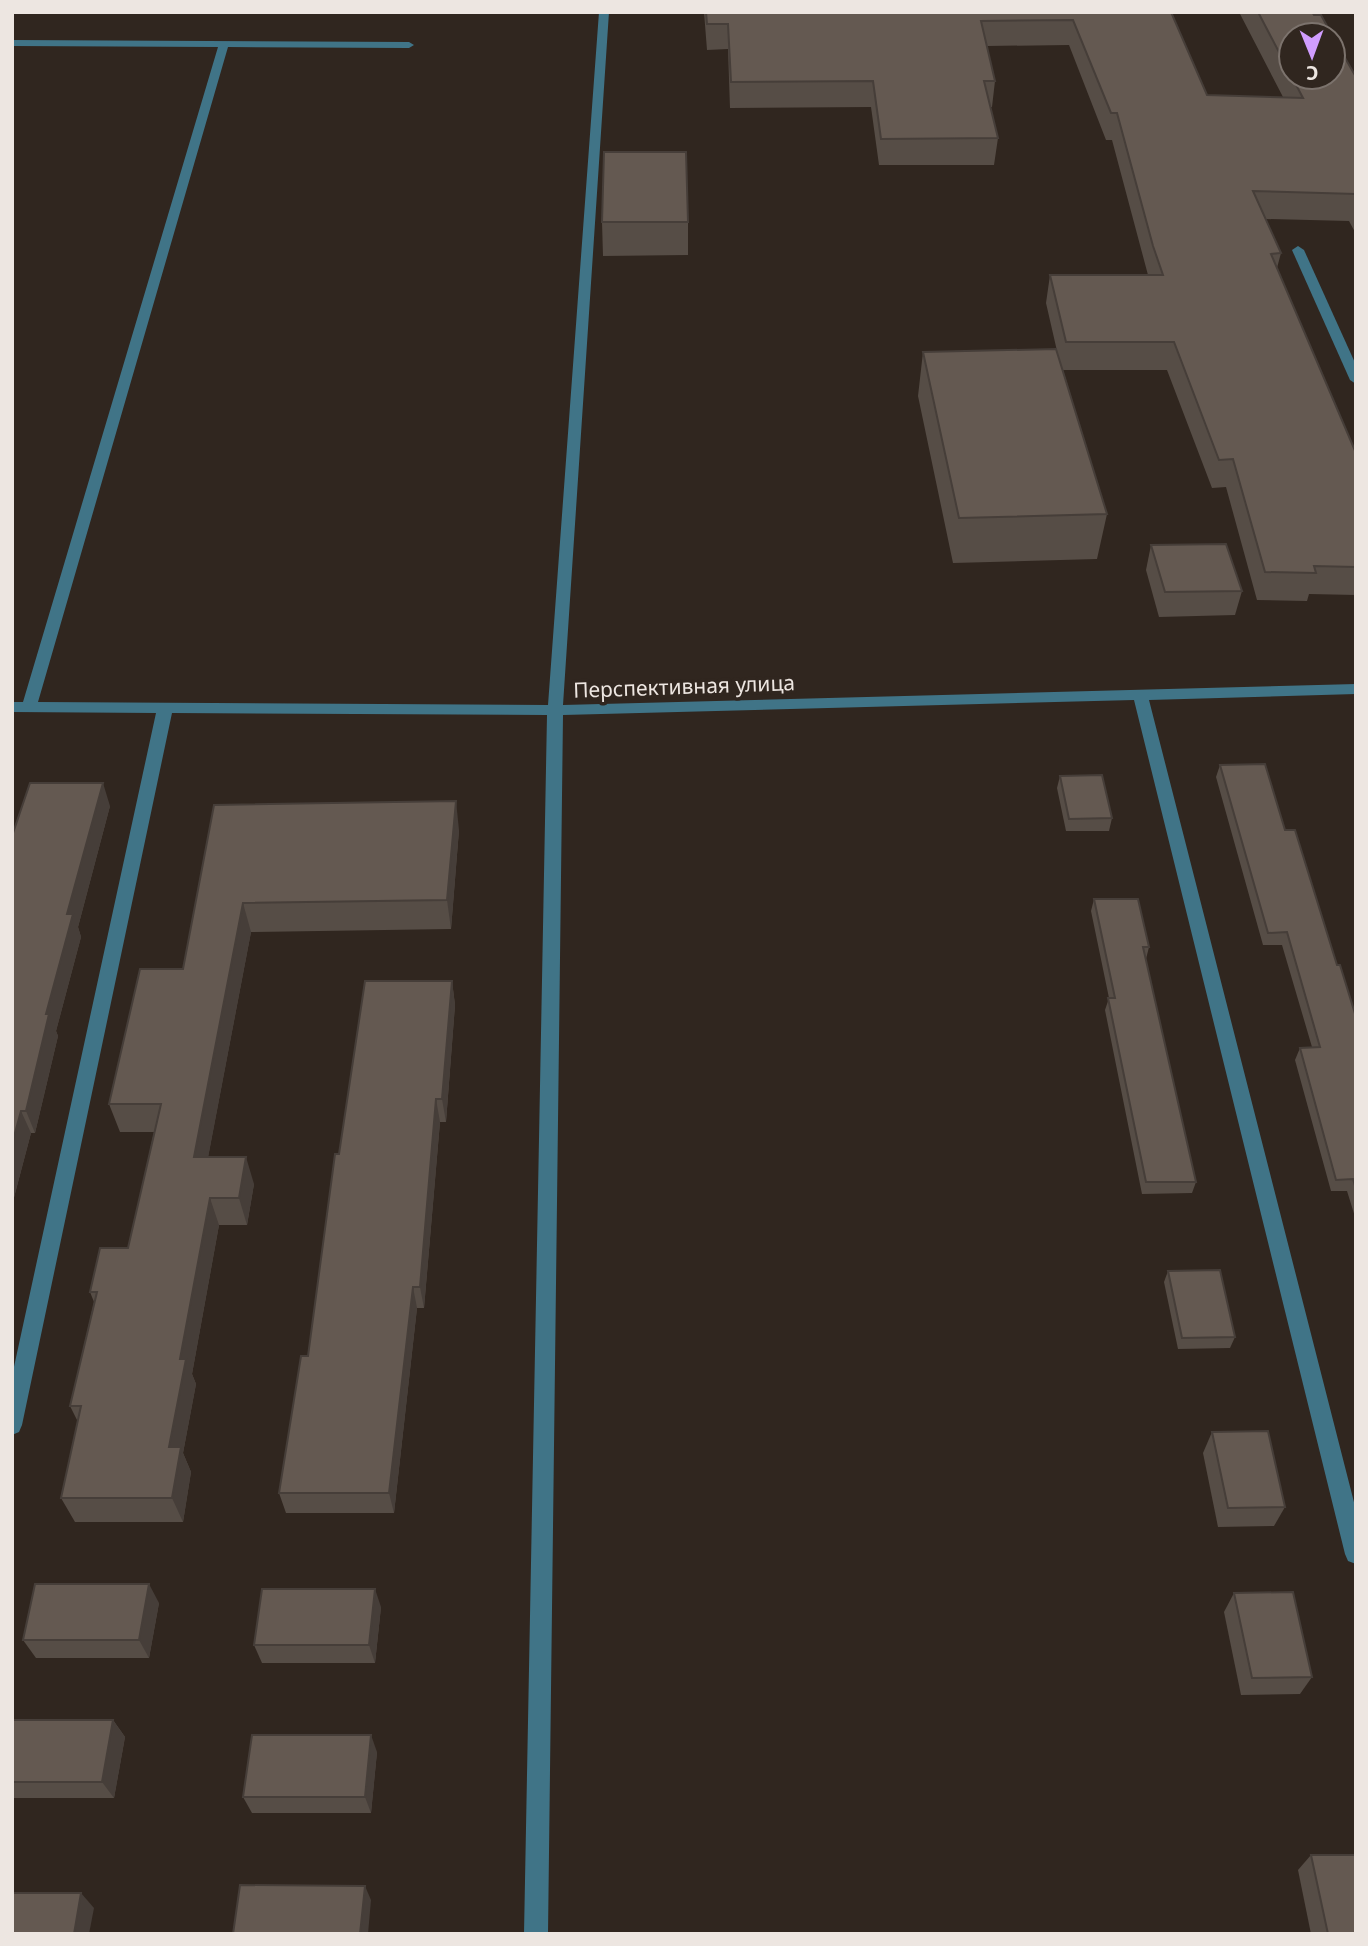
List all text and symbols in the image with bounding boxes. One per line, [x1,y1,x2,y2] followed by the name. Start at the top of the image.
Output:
[1277,21,1347,91] north arrow
[1306,60,1319,86] text: С
[573,668,795,704] street label: Перспективная улица

